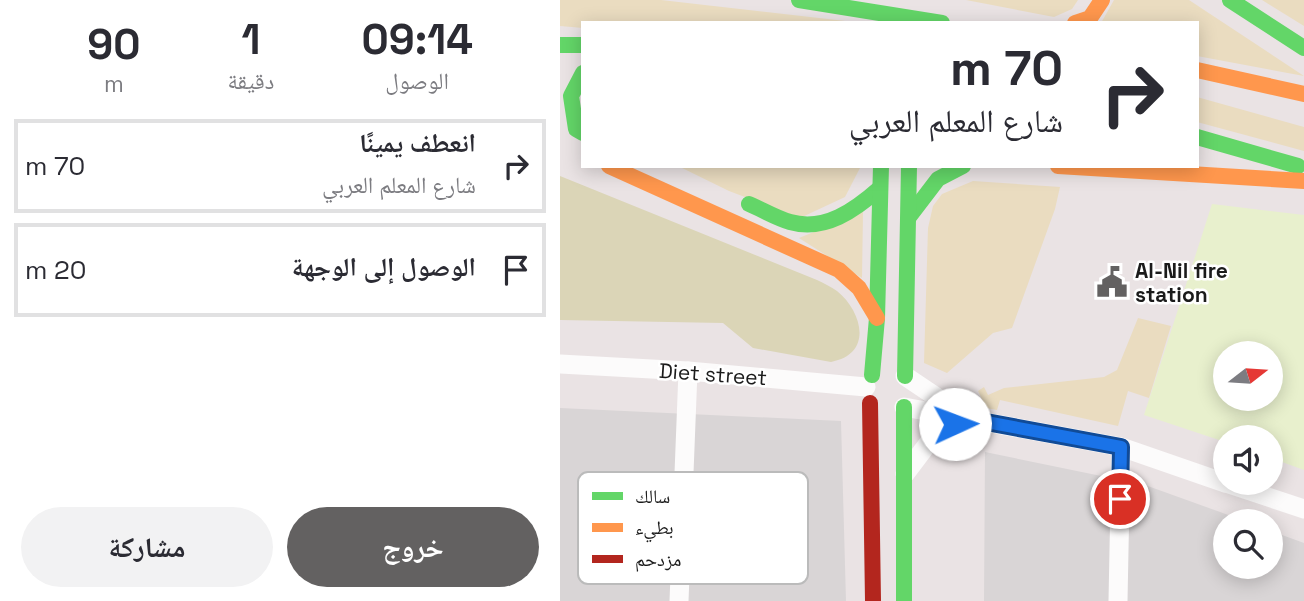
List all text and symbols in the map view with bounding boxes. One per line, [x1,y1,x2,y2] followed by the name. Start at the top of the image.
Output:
[241,13,260,66] text: 1
[361,13,473,66] text: 09:14
[87,18,140,71] text: 90
[950,37,1063,99] text: 70 m
[1087,49,1178,140] icon: right
[228,66,274,96] text: دقيقة
[385,66,449,96] text: الوصول
[104,69,124,99] text: m
[849,101,1063,141] text: شارع المعلم العربي
[359,126,476,160] text: انعطف يمينًا
[497,147,535,185] icon: right
[25,149,85,183] text: 70 m
[322,170,476,200] text: شارع المعلم العربي
[292,250,476,284] text: الوصول إلى الوجهة
[497,251,535,289] icon: arrive
[25,253,86,287] text: 20 m
[1135,257,1228,308] place label: Al-Nil fire station
[1095,265,1129,299] public building icon: Al-Nil fire station
[1213,341,1283,411] north arrow
[1213,341,1283,579] map controls
[658,357,768,391] street label: Diet street
[918,387,992,461] position arrow
[1213,425,1283,495] button: sound
[1090,469,1150,529] pin
[578,472,808,584] legend
[1101,480,1139,518] icon: arrive
[635,484,670,509] text: سالك
[21,507,273,587] button: مشاركة
[287,507,539,587] button: خروج
[1213,509,1283,579] button: search
[635,515,674,543] text: بطيء
[635,547,681,572] text: مزدحم

